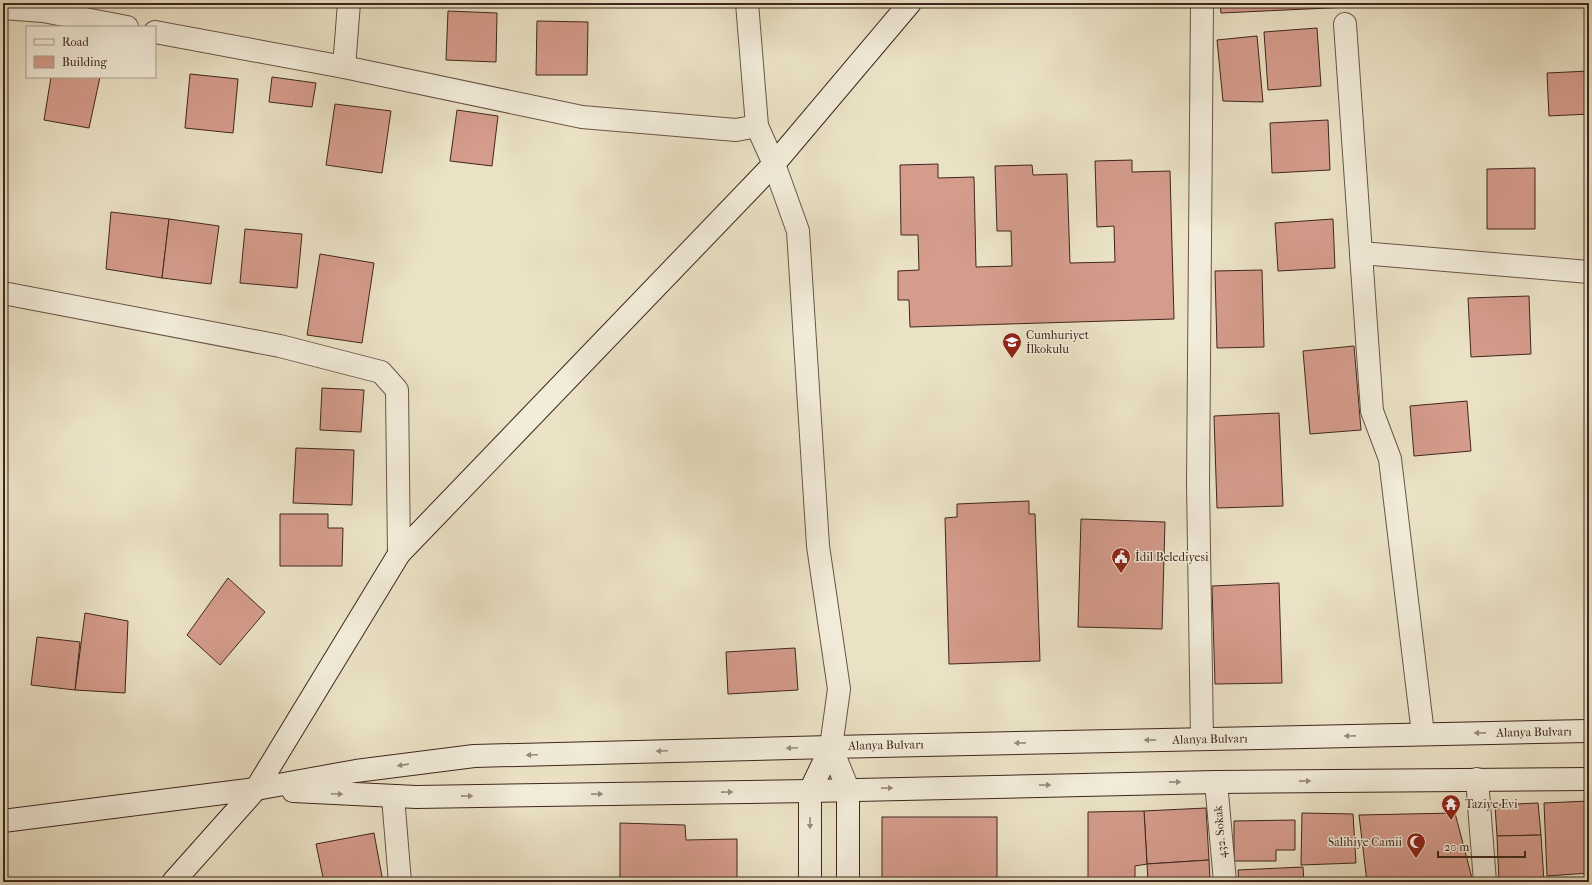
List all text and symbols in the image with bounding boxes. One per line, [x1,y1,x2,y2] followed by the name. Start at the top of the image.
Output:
[26,26,156,78] legend
[62,35,89,49] text: Road
[62,55,107,69] text: Building
[1026,328,1090,356] place label: Cumhuriyet İlkokulu
[1001,331,1023,359] school or university icon: Cumhuriyet İlkokulu
[1110,546,1132,574] public building icon: İdil Belediyesi
[1135,549,1209,564] place label: İdil Belediyesi
[1495,724,1572,740] street label: Alanya Bulvarı
[1473,730,1486,736] one-way arrow
[1171,731,1248,747] street label: Alanya Bulvarı
[1343,733,1356,739] one-way arrow
[847,737,924,753] street label: Alanya Bulvarı
[1143,737,1156,743] one-way arrow
[1014,739,1026,746] one-way arrow
[786,744,798,751] one-way arrow
[655,748,668,754] one-way arrow
[526,751,538,758] one-way arrow
[397,762,409,768] one-way arrow
[1299,778,1312,784] one-way arrow
[1169,779,1181,786] one-way arrow
[1039,782,1052,788] one-way arrow
[881,785,894,791] one-way arrow
[721,789,734,795] one-way arrow
[331,790,343,797] one-way arrow
[591,791,604,797] one-way arrow
[461,793,474,799] one-way arrow
[1440,793,1462,821] temple icon: Taziye Evi
[1465,797,1518,811] place label: Taziye Evi
[1211,804,1229,859] street label: 432. Sokak
[807,817,813,830] one-way arrow
[1405,831,1427,859] mosque icon: Salihiye Camii
[1438,833,1525,859] scale bar
[1328,835,1402,849] place label: Salihiye Camii
[1444,840,1469,854] text: 20 m

